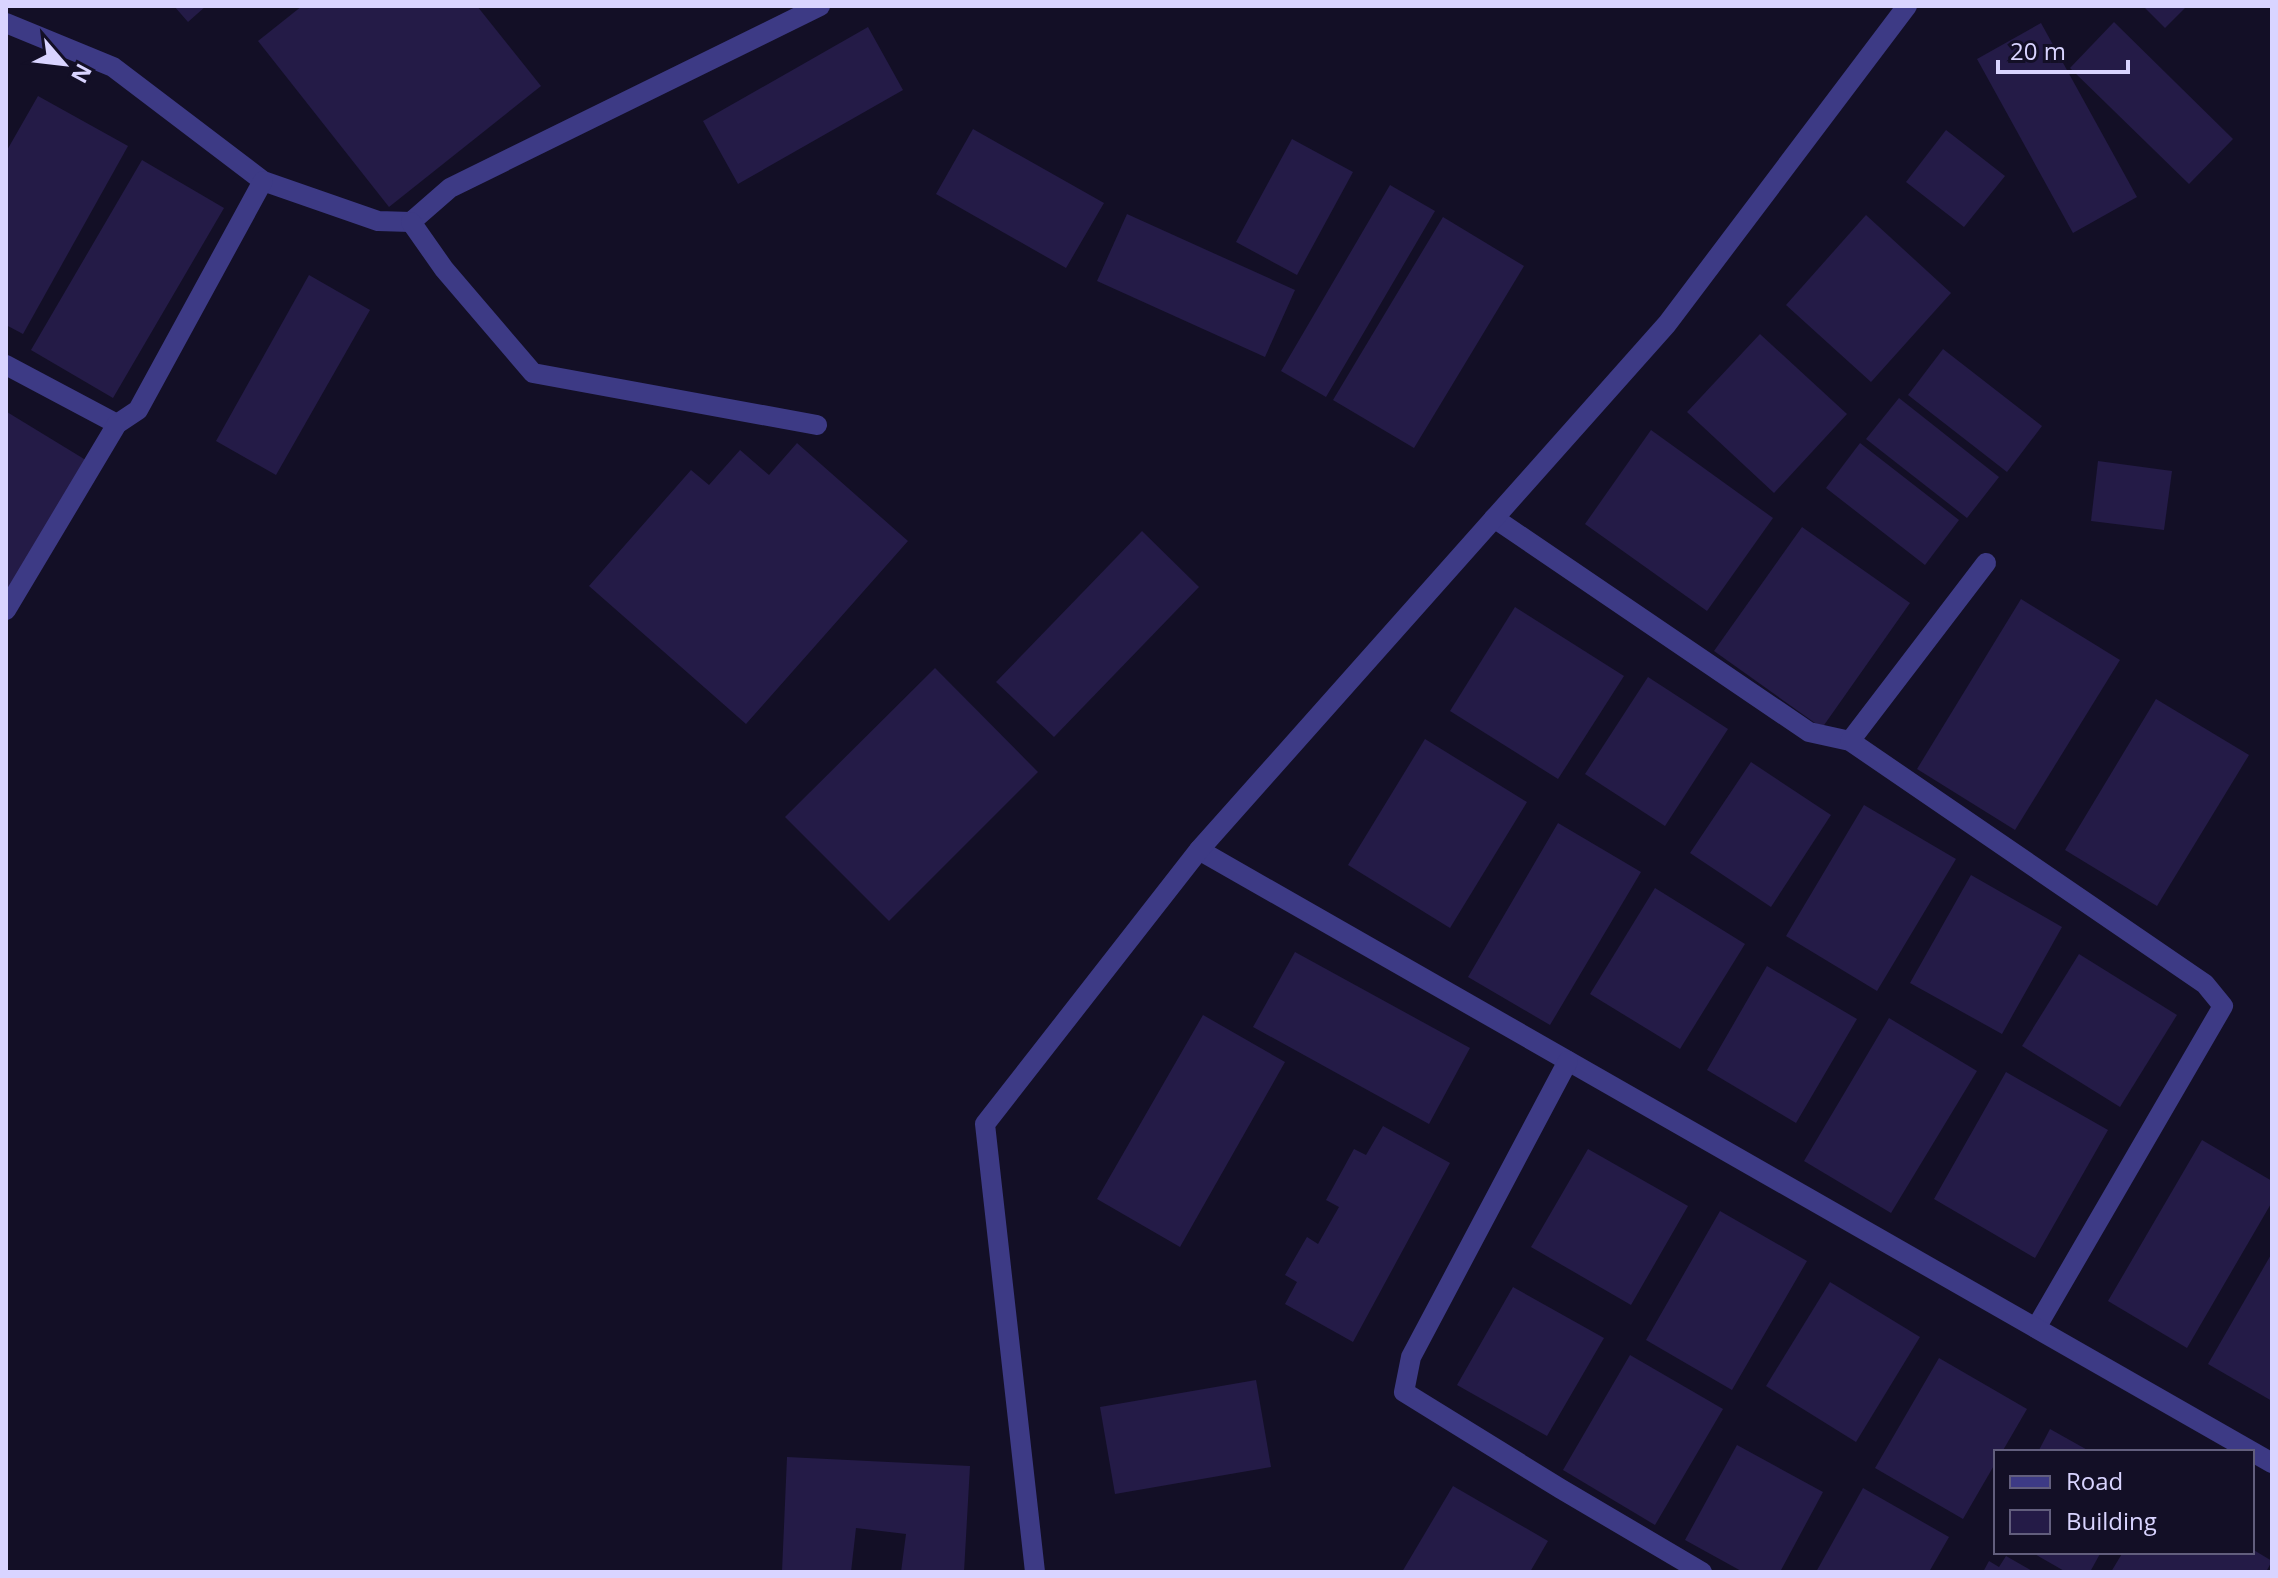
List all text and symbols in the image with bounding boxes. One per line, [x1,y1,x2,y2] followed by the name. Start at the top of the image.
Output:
[24,24,104,104] north arrow
[1998,24,2128,74] scale bar
[2010,34,2066,67] text: 20 m
[65,59,100,89] text: N
[1994,1450,2254,1554] legend
[2066,1464,2123,1497] text: Road
[2066,1504,2157,1537] text: Building

